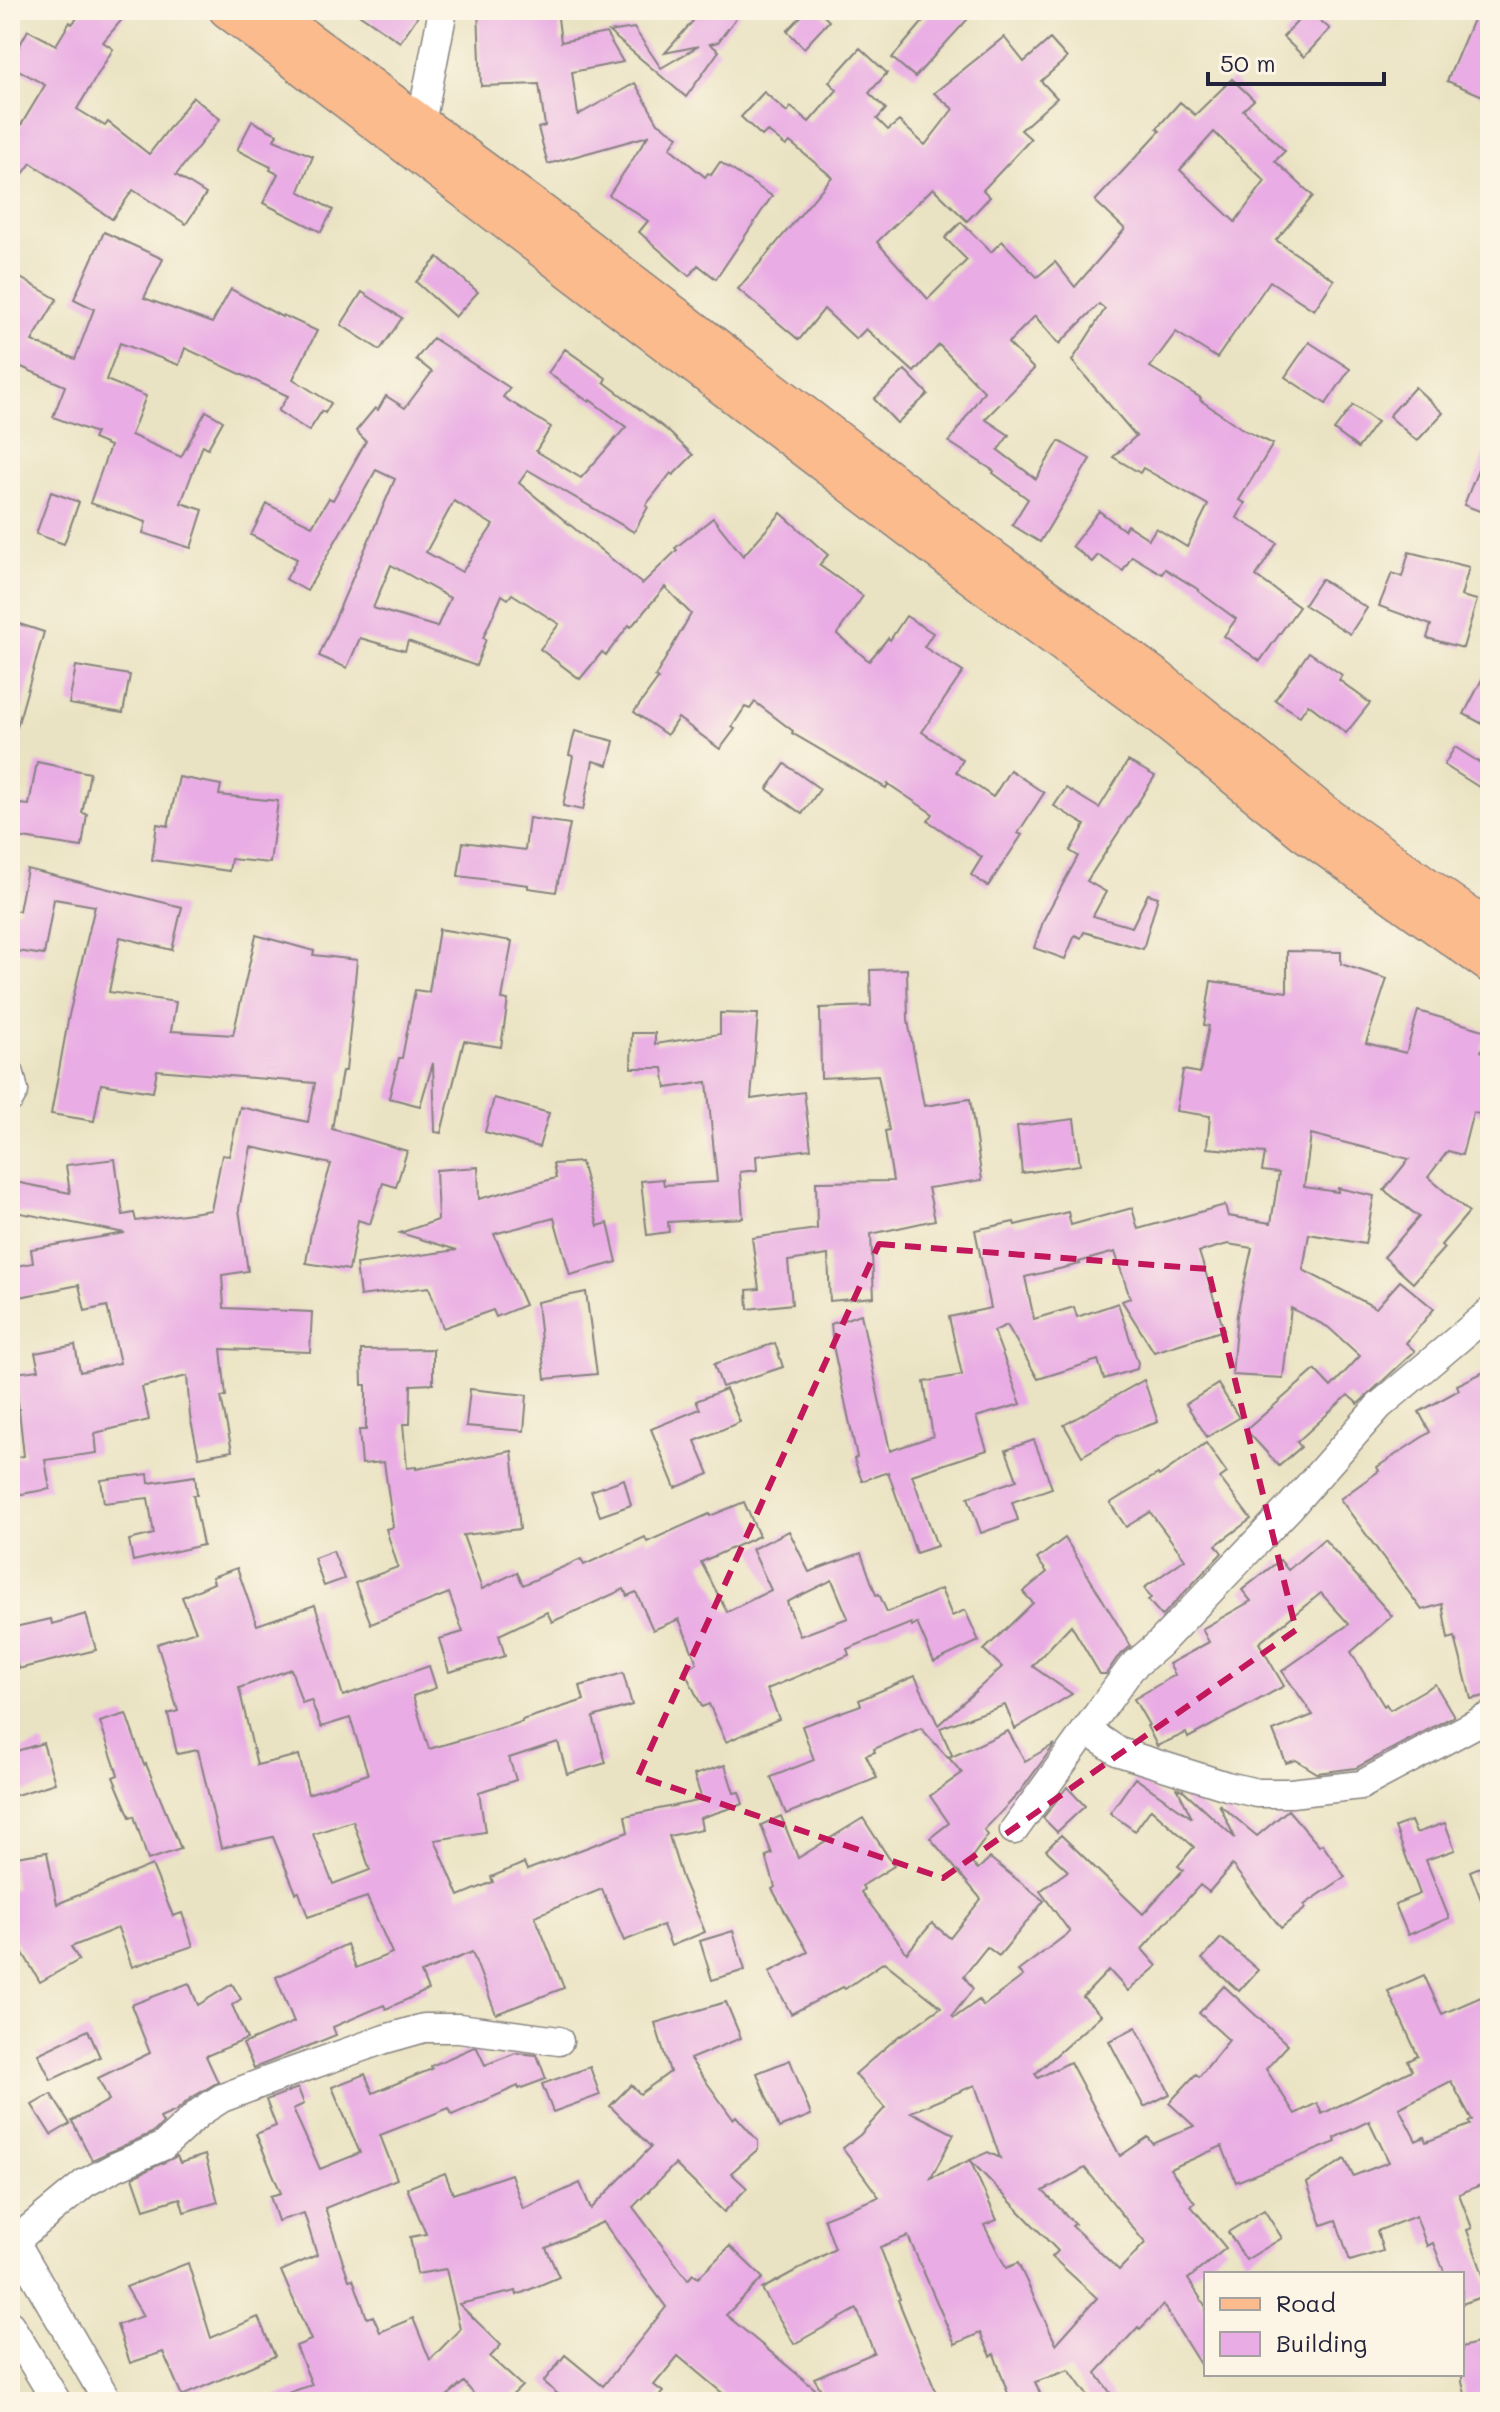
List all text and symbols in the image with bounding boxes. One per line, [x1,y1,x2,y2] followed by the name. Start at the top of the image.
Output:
[1208,36,1384,86] scale bar
[1220,47,1276,78] text: 50 m
[1204,2272,1464,2376] legend
[1276,2287,1336,2318] text: Road
[1276,2327,1367,2358] text: Building

